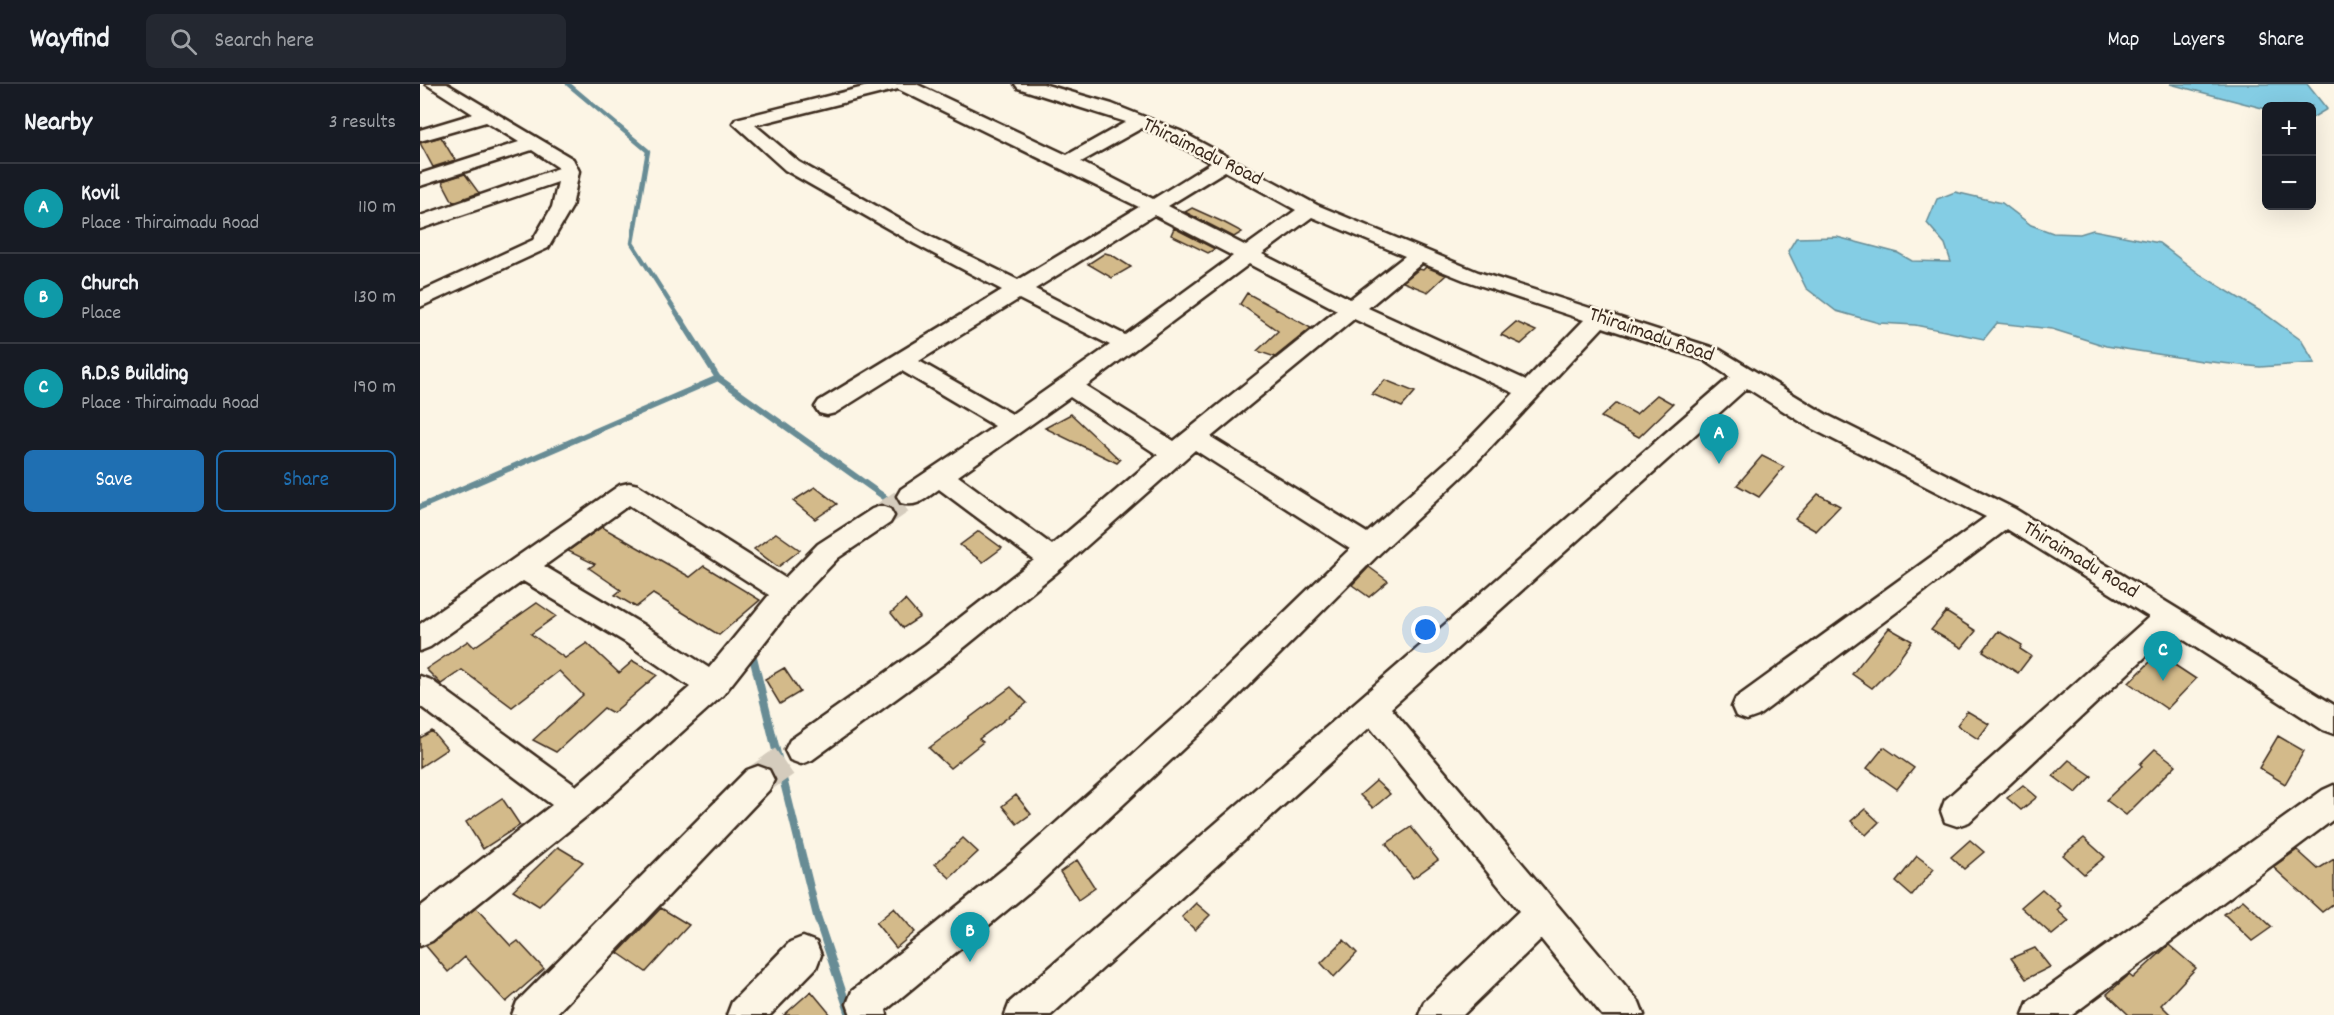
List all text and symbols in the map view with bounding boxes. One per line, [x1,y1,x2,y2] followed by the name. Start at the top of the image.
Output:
[146,14,566,68] search box
[30,21,110,61] text: Wayfind
[167,25,200,58] icon: search
[215,26,314,57] text: Search here
[2108,26,2139,56] text: Map
[2172,26,2225,56] text: Layers
[2258,26,2304,56] text: Share
[2262,102,2316,210] map controls
[2262,102,2316,156] button: +
[24,105,92,142] text: Nearby
[329,109,396,137] text: 3 results
[1137,111,1267,195] street label: Thiraimadu Road
[2262,156,2316,210] button: −
[81,179,119,210] text: Kovil
[38,194,49,222] text: A
[358,194,396,222] text: 110 m
[81,210,259,238] text: Place · Thiraimadu Road
[81,269,139,300] text: Church
[39,284,48,312] text: B
[354,284,396,312] text: 130 m
[81,300,121,328] text: Place
[1584,301,1718,371] street label: Thiraimadu Road
[81,359,188,390] text: R.D.S Building
[39,374,48,402] text: C
[353,374,396,402] text: 190 m
[81,390,259,418] text: Place · Thiraimadu Road
[1700,414,1738,464] pin: A
[24,450,204,512] button: Save
[216,450,396,512] button: Share
[2016,515,2144,607] street label: Thiraimadu Road
[1411,615,1440,644] your location
[2144,632,2182,681] pin: C
[950,912,990,962] pin: B

